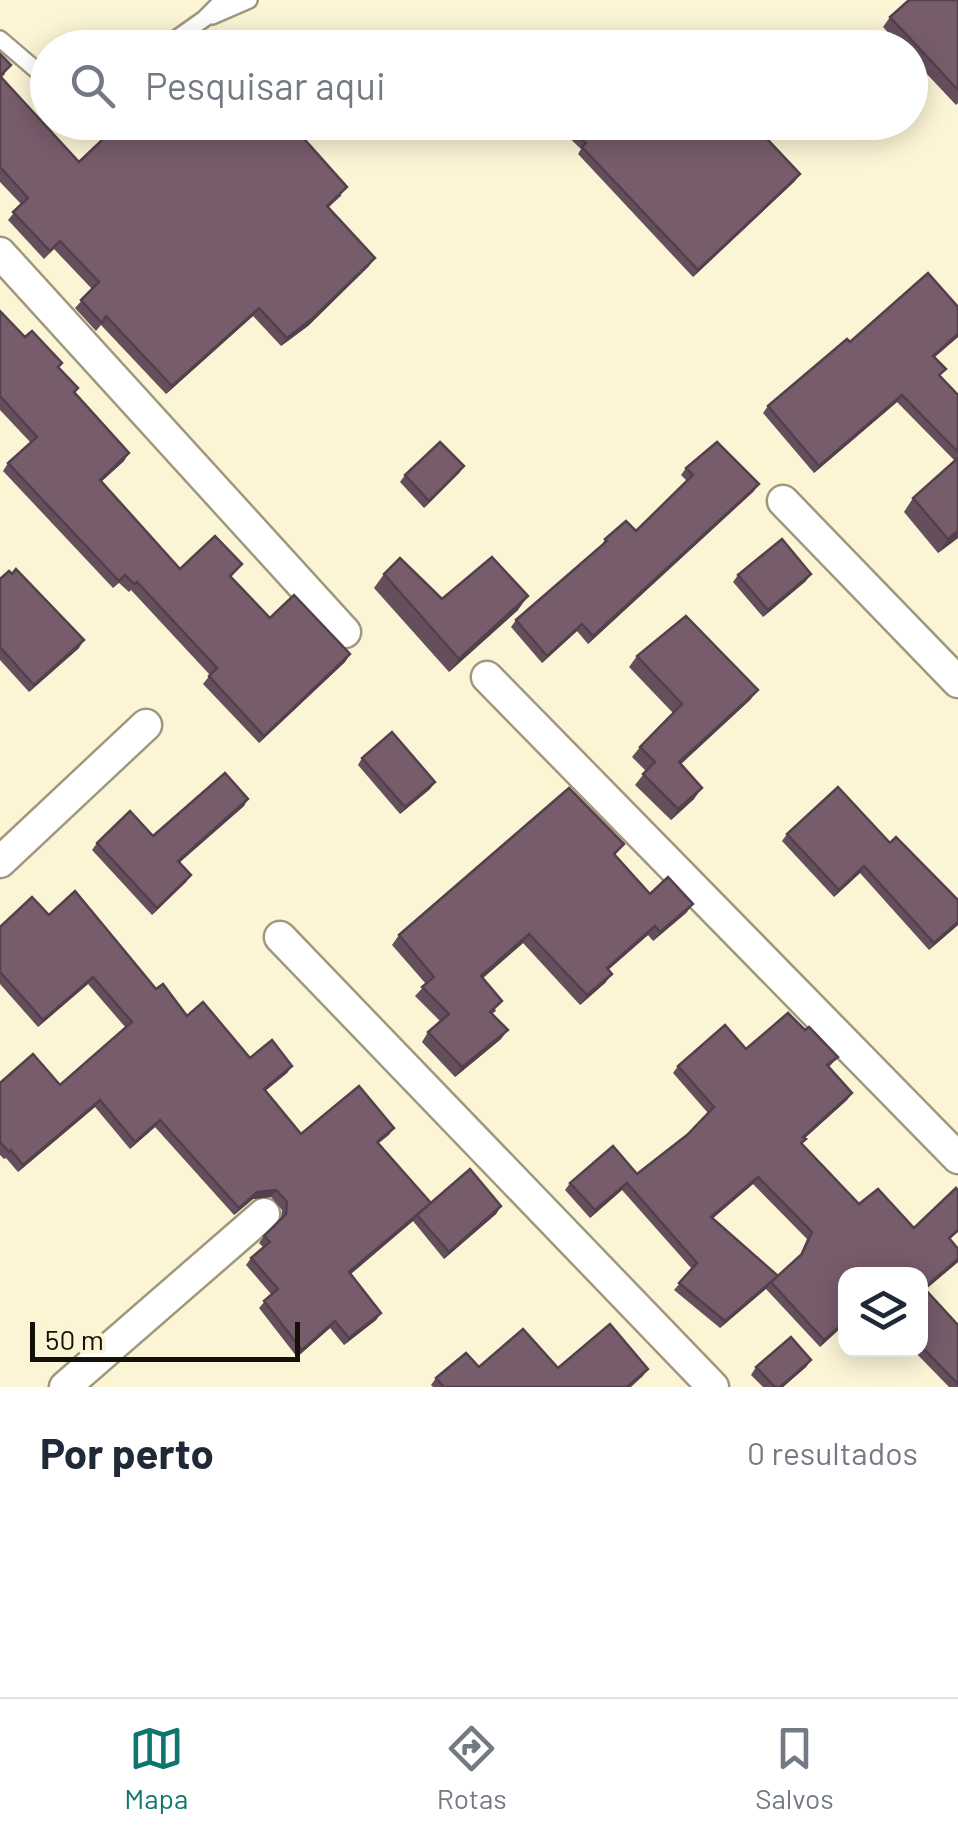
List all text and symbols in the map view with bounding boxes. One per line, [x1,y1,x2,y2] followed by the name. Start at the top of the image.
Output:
[30,30,928,140] search box
[65,58,120,113] icon: search
[145,62,386,108] text: Pesquisar aqui
[838,1267,928,1357] map controls
[838,1267,928,1357] button: layers
[30,1317,300,1362] scale bar
[45,1322,104,1356] text: 50 m
[40,1427,214,1477] text: Por perto
[747,1433,918,1471] text: 0 resultados
[124,1721,188,1815] tab: Mapa
[437,1721,507,1815] tab: Rotas
[755,1721,834,1815] tab: Salvos

